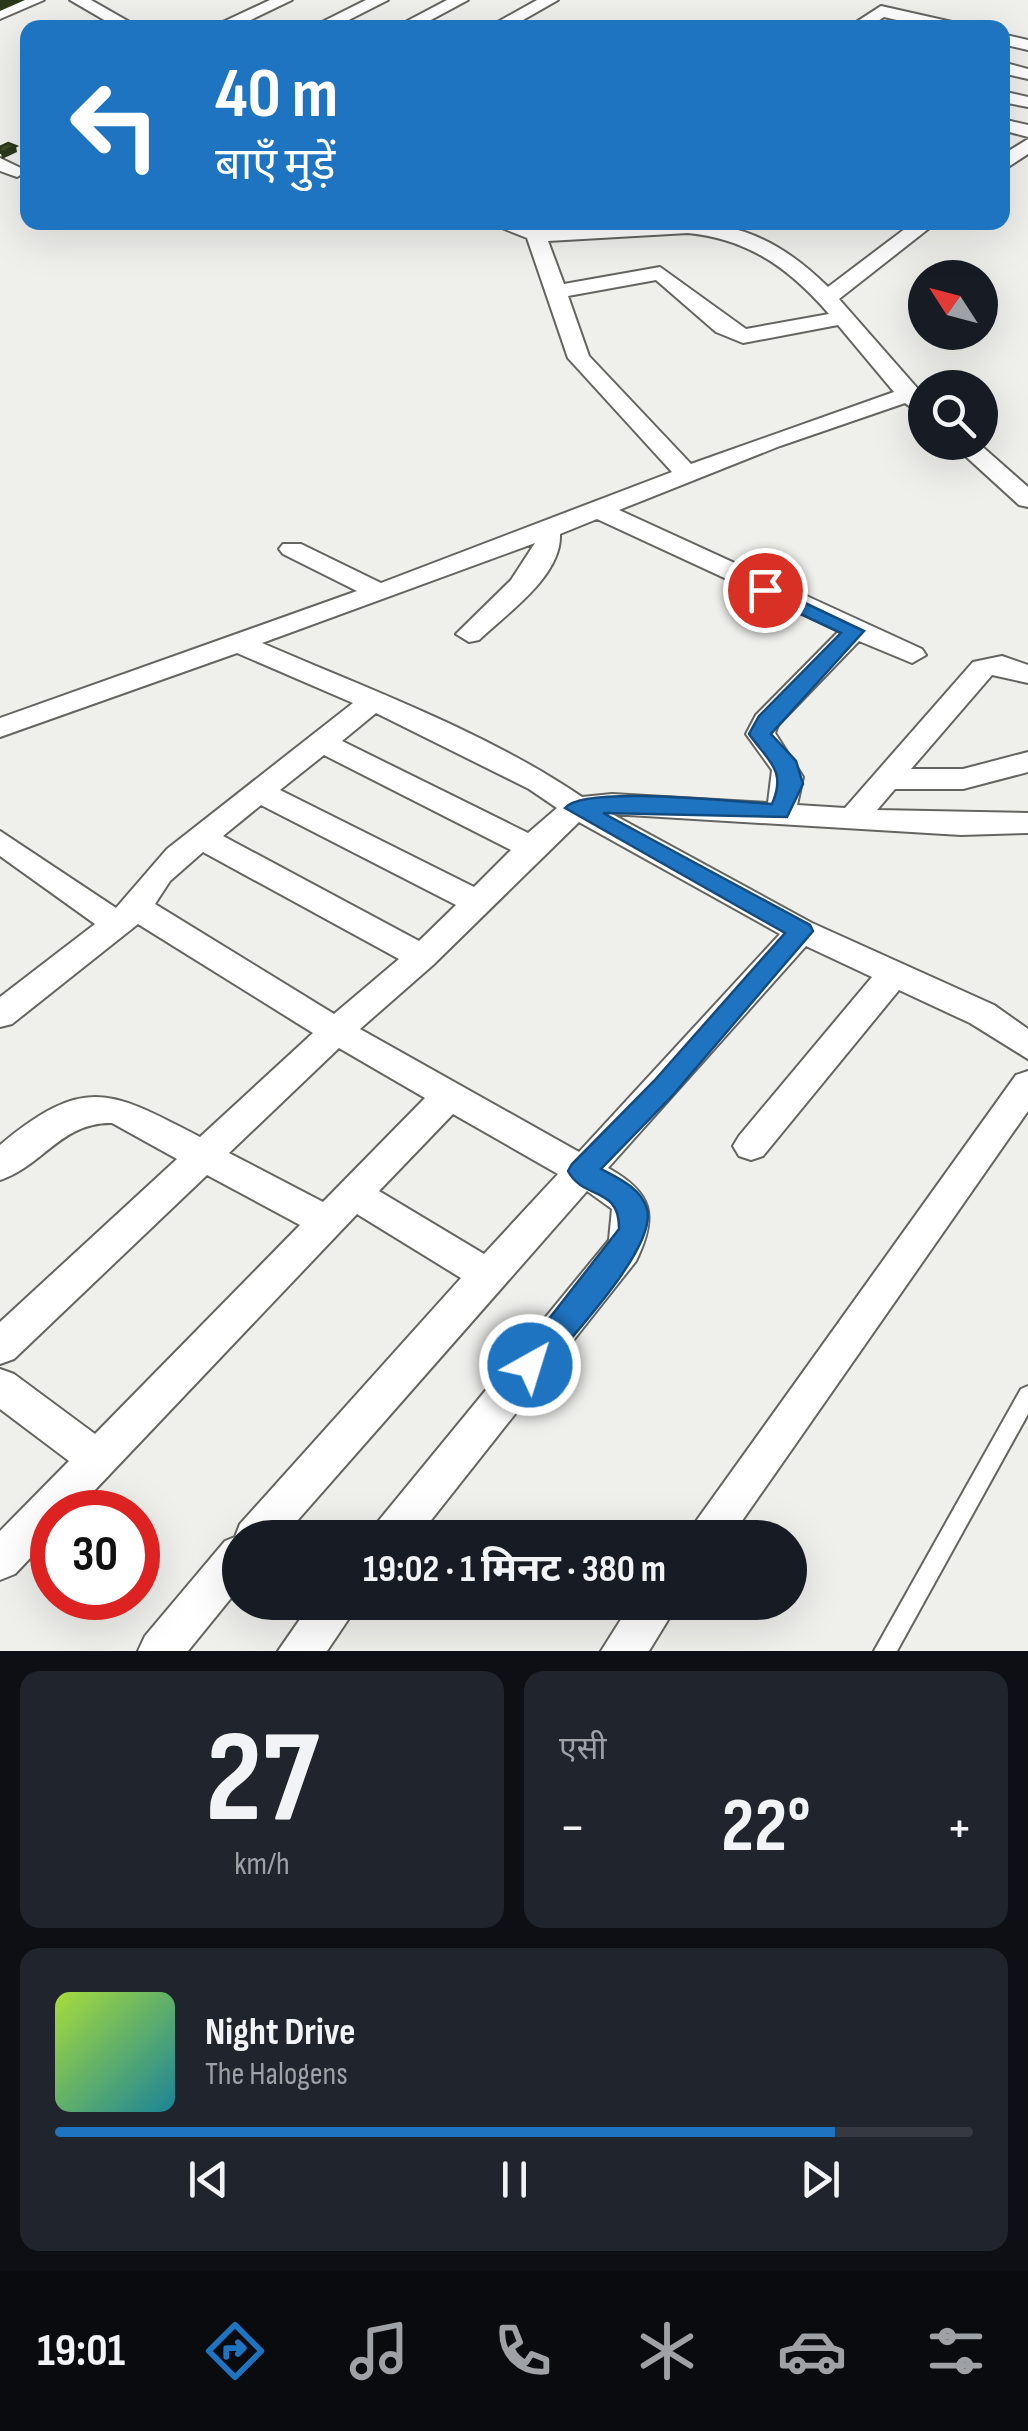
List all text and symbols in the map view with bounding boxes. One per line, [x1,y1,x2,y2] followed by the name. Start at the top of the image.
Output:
[215,53,338,137] text: 40 m
[50,60,180,190] icon: left
[215,138,335,193] text: बाएँ मुड़ें
[908,260,998,350] north arrow
[908,260,998,460] map controls
[908,370,998,460] button: search
[723,548,808,633] pin
[738,563,793,618] icon: arrive
[478,1313,582,1417] position arrow
[30,1490,160,1620] speed limit sign: 30
[363,1547,666,1592] text: 19:02 · 1 मिनट · 380 m
[205,1702,319,1858] text: 27
[559,1730,607,1769] text: एसी
[721,1782,811,1873] text: 22°
[559,1795,586,1862] text: −
[946,1795,973,1862] text: +
[234,1845,290,1884] text: km/h
[205,2010,356,2055] text: Night Drive
[205,2055,348,2094] text: The Halogens
[181,2152,236,2207] icon: previous
[487,2152,542,2207] icon: pause
[793,2152,848,2207] icon: next
[200,2316,270,2386] icon: directions
[344,2316,414,2386] icon: music
[488,2316,558,2386] icon: phone
[632,2316,702,2386] icon: climate
[777,2316,847,2386] icon: car
[921,2316,991,2386] icon: filters
[37,2324,125,2379] text: 19:01

